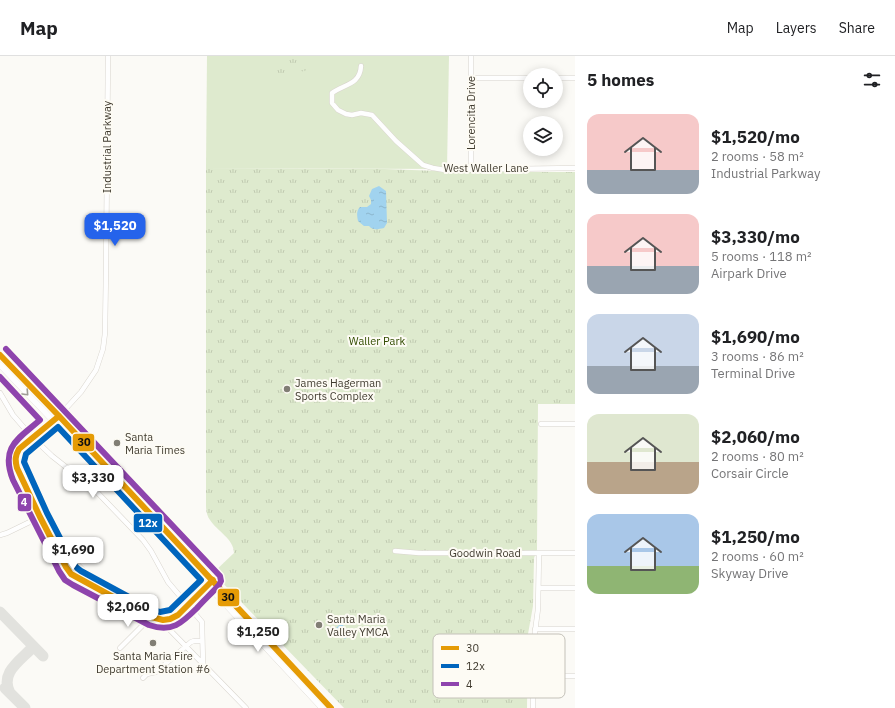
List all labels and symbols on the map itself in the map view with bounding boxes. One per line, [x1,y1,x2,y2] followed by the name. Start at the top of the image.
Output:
[464,76,478,150] street label: Lorencita Drive
[100,100,114,193] street label: Industrial Parkway
[443,161,529,175] street label: West Waller Lane
[82,213,148,247] pin: $1,520
[349,334,405,348] park label: Waller Park
[295,376,381,403] place label: James Hagerman Sports Complex
[282,384,292,394] marker: James Hagerman Sports Complex
[21,388,29,396] one-way arrow
[125,430,185,457] place label: Santa Maria Times
[72,433,95,452] line badge: 30
[77,435,91,449] text: 30
[112,438,122,448] marker: Santa Maria Times
[60,465,126,499] pin: $3,330
[17,493,32,512] line badge: 4
[21,495,28,509] text: 4
[133,513,163,533] line badge: 12x
[138,516,158,530] text: 12x
[40,537,106,571] pin: $1,690
[449,546,521,560] street label: Goodwin Road
[217,588,240,607] line badge: 30
[221,590,235,604] text: 30
[95,594,161,628] pin: $2,060
[327,612,389,639] place label: Santa Maria Valley YMCA
[225,619,291,653] pin: $1,250
[314,620,324,630] marker: Santa Maria Valley YMCA
[433,634,565,698] legend
[148,638,158,648] marker: Santa Maria Fire Department Station #6
[466,641,479,655] text: 30
[96,649,210,676] place label: Santa Maria Fire Department Station #6
[466,659,485,673] text: 12x
[466,677,473,691] text: 4

